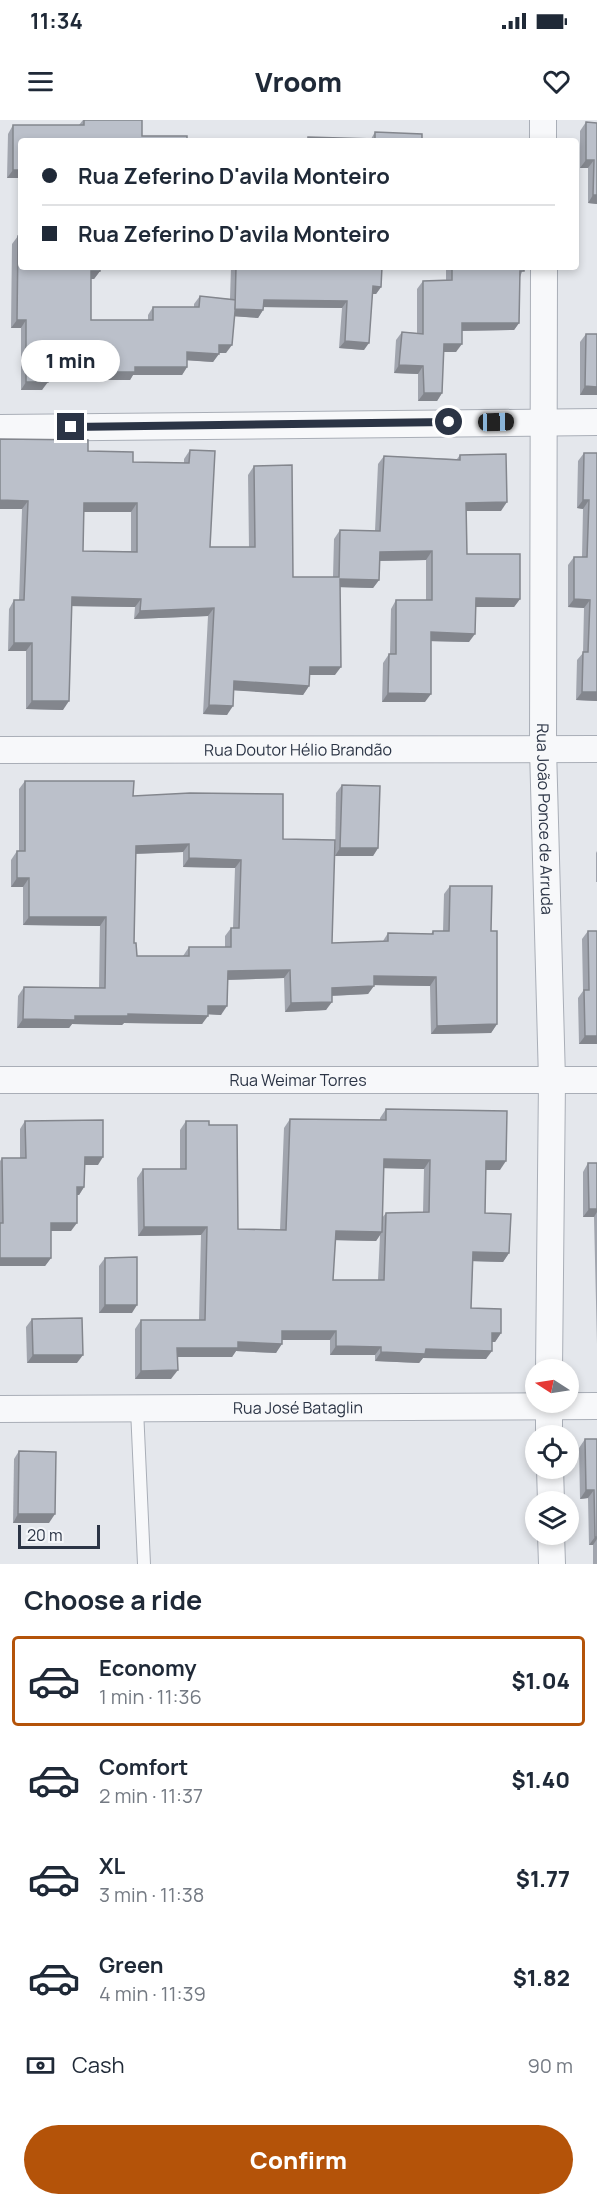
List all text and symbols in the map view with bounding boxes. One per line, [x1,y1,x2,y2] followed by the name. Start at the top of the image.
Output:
[30,6,83,36] text: 11:34
[255,63,342,100] text: Vroom
[24,65,57,98] icon: menu
[540,65,573,98] icon: heart
[78,161,390,191] text: Rua Zeferino D'avila Monteiro
[78,219,390,249] text: Rua Zeferino D'avila Monteiro
[22,340,121,382] callout: 1 min
[45,347,96,374] text: 1 min
[435,408,462,435] route start
[57,413,84,440] route end
[478,413,514,431] car
[532,723,559,915] street label: Rua João Ponce de Arruda
[204,738,392,761] street label: Rua Doutor Hélio Brandão
[229,1069,367,1091] street label: Rua Weimar Torres
[525,1359,579,1413] north arrow
[525,1359,579,1545] map controls
[233,1396,363,1419] street label: Rua José Bataglin
[525,1425,579,1479] button: locate
[525,1491,579,1545] button: layers
[18,1522,100,1550] scale bar
[27,1524,63,1546] text: 20 m
[24,1581,202,1618] text: Choose a ride
[99,1653,197,1683] text: Economy
[27,1654,81,1708] icon: car
[511,1666,570,1696] text: $1.04
[99,1683,202,1710] text: 1 min · 11:36
[99,1752,188,1782] text: Comfort
[27,1753,81,1807] icon: car
[511,1765,570,1795] text: $1.40
[99,1782,203,1809] text: 2 min · 11:37
[99,1851,125,1881] text: XL
[27,1852,81,1906] icon: car
[516,1864,570,1894] text: $1.77
[99,1881,204,1908] text: 3 min · 11:38
[99,1950,164,1980] text: Green
[27,1951,81,2005] icon: car
[513,1963,570,1993] text: $1.82
[99,1980,206,2007] text: 4 min · 11:39
[24,2049,57,2082] icon: cash
[72,2050,125,2080] text: Cash
[527,2052,573,2079] text: 90 m
[24,2125,573,2194] button: Confirm

